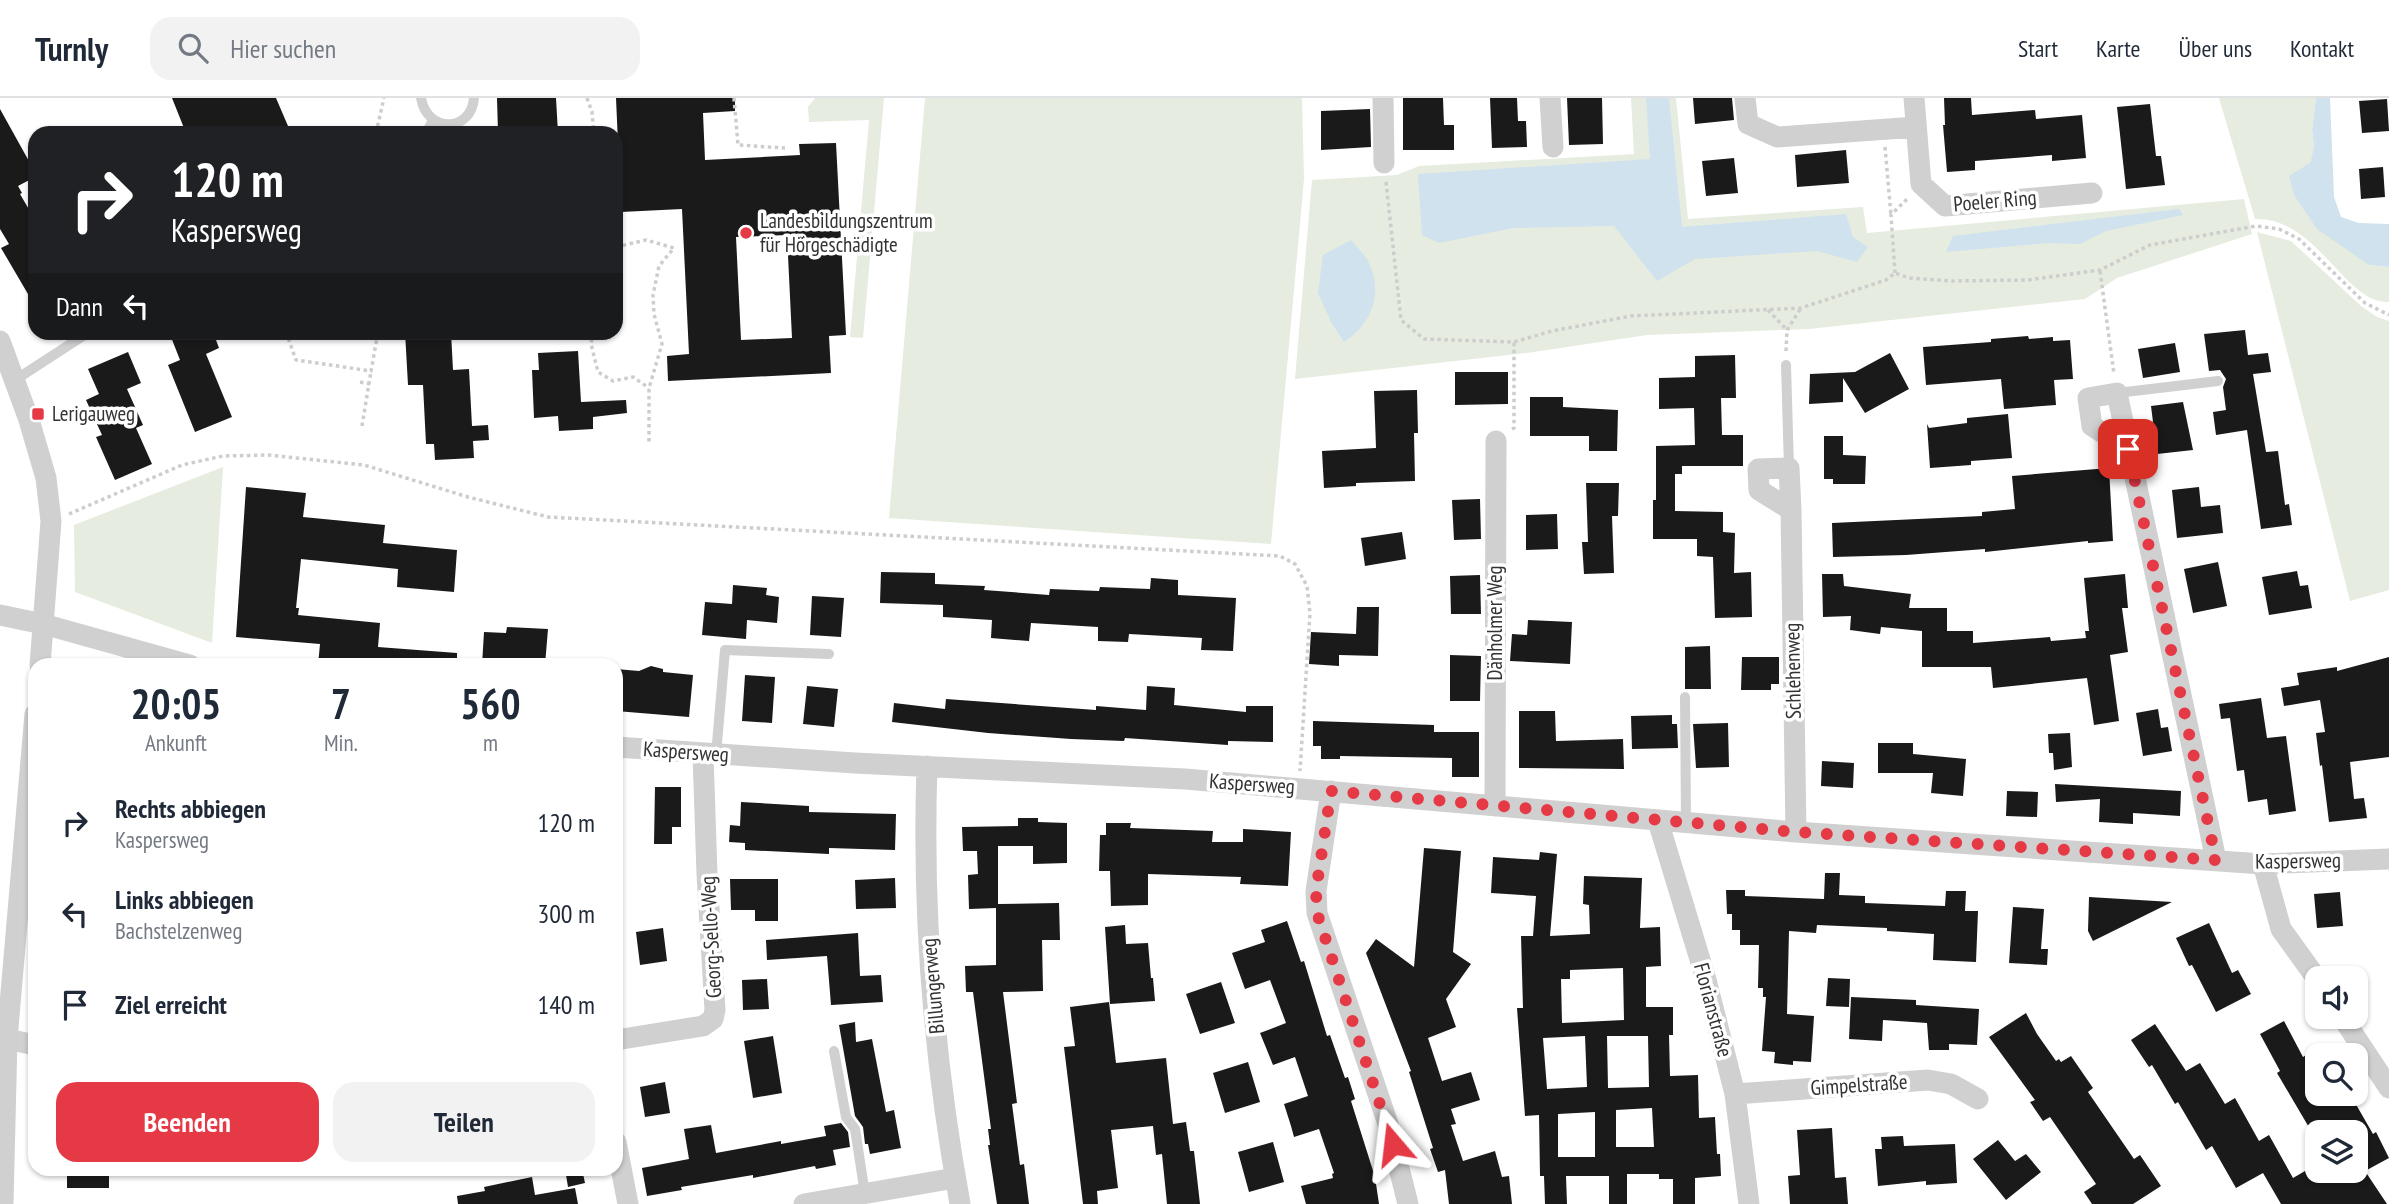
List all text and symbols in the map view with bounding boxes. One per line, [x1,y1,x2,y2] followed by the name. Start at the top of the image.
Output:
[150,17,640,80] search box
[35,27,108,70] text: Turnly
[174,29,212,67] icon: search
[230,32,336,65] text: Hier suchen
[2018,33,2058,64] text: Start
[2096,33,2141,64] text: Karte
[2179,33,2252,64] text: Über uns
[2290,33,2354,64] text: Kontakt
[171,147,284,211] text: 120 m
[56,154,147,245] icon: right
[1952,183,2038,218] street label: Poeler Ring
[760,207,933,258] place label: Landesbildungszentrum für Hörgeschädigte
[171,209,302,251] text: Kaspersweg
[738,225,754,241] marker: Landesbildungszentrum für Hörgeschädigte
[117,287,155,325] icon: left
[56,290,103,323] text: Dann
[52,400,135,427] place label: Lerigauweg
[30,406,46,422] marker: Lerigauweg
[2098,419,2158,479] pin
[2109,430,2147,468] icon: arrive
[1481,566,1508,681] street label: Dänholmer Weg
[1778,623,1807,719] street label: Schlehenweg
[131,676,221,731] text: 20:05
[331,676,351,731] text: 7
[460,676,520,731] text: 560
[145,728,207,757] text: Ankunft
[324,728,358,757] text: Min.
[483,728,498,757] text: m
[642,735,730,768] street label: Kaspersweg
[1208,767,1296,800] street label: Kaspersweg
[115,792,266,825] text: Rechts abbiegen
[56,804,94,842] icon: right
[537,806,595,839] text: 120 m
[115,825,209,854] text: Kaspersweg
[2255,846,2341,875] street label: Kaspersweg
[694,875,727,999] street label: Georg-Sello-Weg
[115,883,254,916] text: Links abbiegen
[56,895,94,933] icon: left
[537,897,595,930] text: 300 m
[115,916,242,945] text: Bachstelzenweg
[915,937,950,1035] street label: Billungerweg
[1688,960,1739,1060] street label: Florianstraße
[2305,966,2368,1183] map controls
[2305,966,2368,1029] button: sound
[56,986,94,1024] icon: arrive
[115,988,227,1021] text: Ziel erreicht
[537,988,595,1021] text: 140 m
[2305,1043,2368,1106] button: search
[1810,1068,1908,1101] street label: Gimpelstraße
[56,1082,319,1162] button: Beenden
[333,1082,595,1162] button: Teilen
[1356,1107,1430,1181] position arrow
[2305,1120,2368,1183] button: layers

